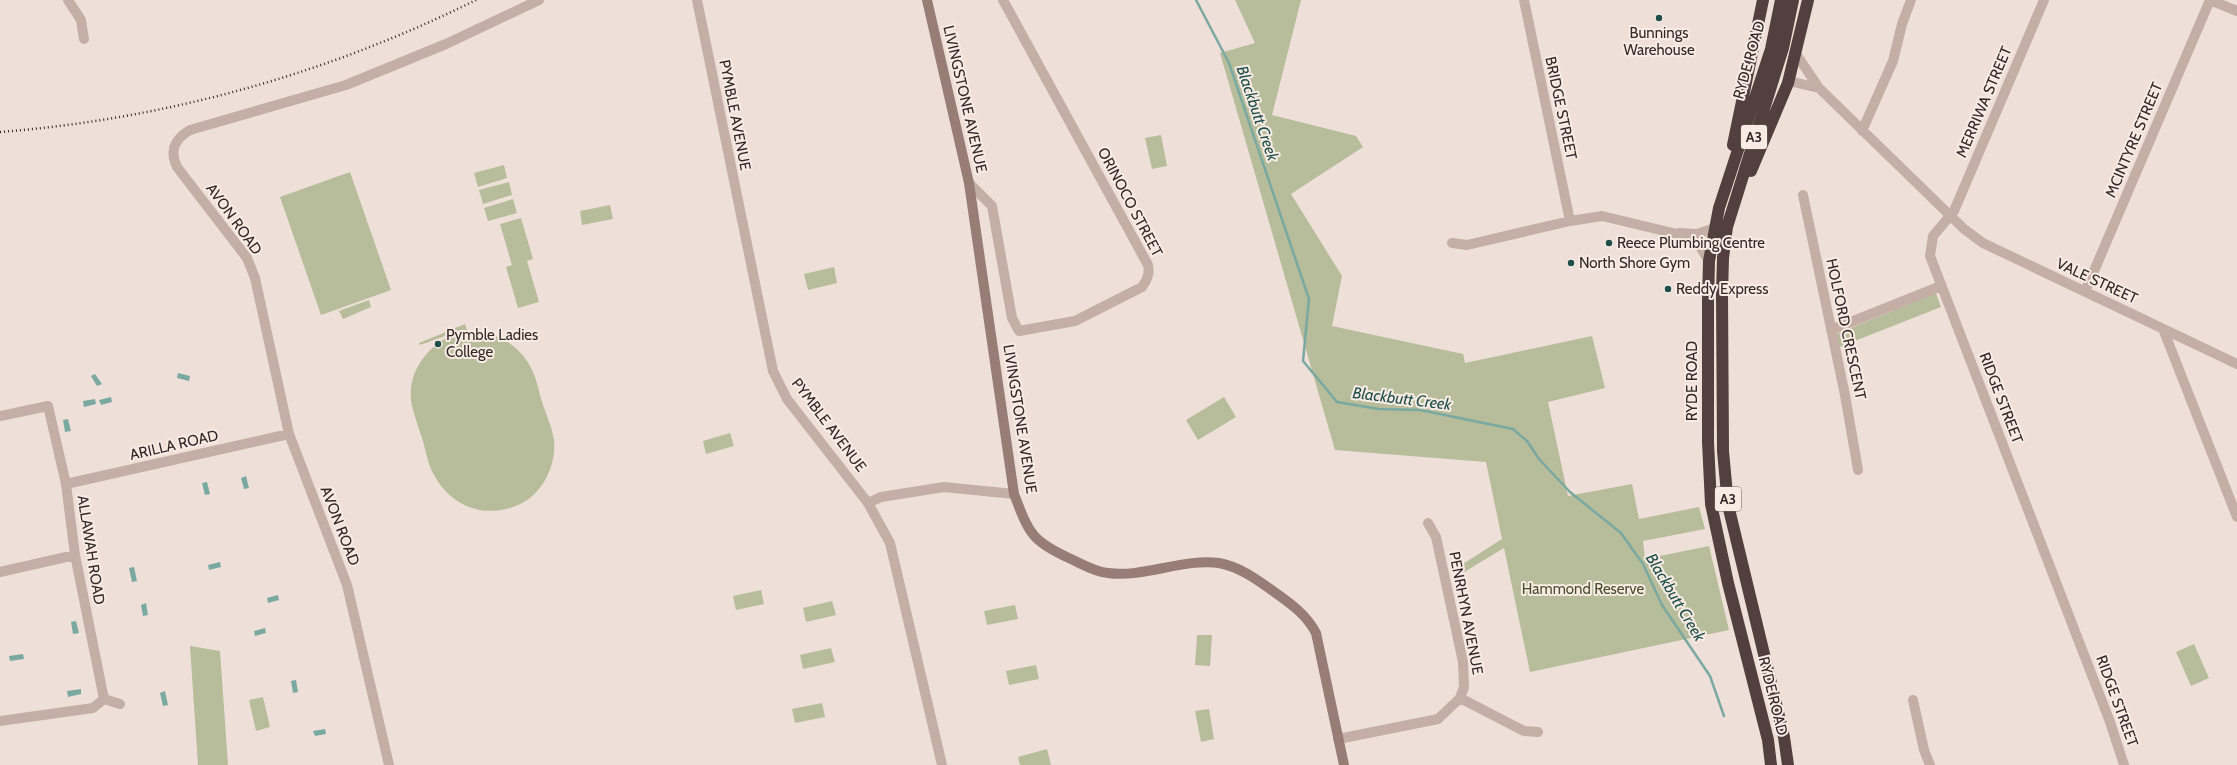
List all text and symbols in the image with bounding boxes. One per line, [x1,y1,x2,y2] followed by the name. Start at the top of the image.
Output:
[1654,13,1664,23] marker: Bunnings Warehouse
[1729,19,1769,101] street label: RYDE ROAD
[939,23,991,175] street label: LIVINGSTONE AVENUE
[1623,24,1695,59] place label: Bunnings Warehouse
[1952,44,2016,160] street label: MERRIWA STREET
[1541,55,1581,161] street label: BRIDGE STREET
[715,58,755,172] street label: PYMBLE AVENUE
[1232,63,1283,164] water label: Blackbutt Creek
[2102,80,2166,200] street label: MCINTYRE STREET
[1741,125,1767,149] road number: A3
[1094,144,1166,260] street label: ORINOCO STREET
[202,180,266,258] street label: AVON ROAD
[1617,234,1765,252] place label: Reece Plumbing Centre
[1604,238,1614,248] marker: Reece Plumbing Centre
[1579,254,1690,272] place label: North Shore Gym
[2054,254,2140,308] street label: VALE STREET
[1822,257,1870,401] street label: HOLFORD CRESCENT
[1566,258,1576,268] marker: North Shore Gym
[1676,280,1768,298] place label: Reddy Express
[1663,284,1673,294] marker: Reddy Express
[446,326,538,361] place label: Pymble Ladies College
[433,339,443,349] marker: Pymble Ladies College
[1683,341,1701,421] street label: RYDE ROAD
[999,343,1041,495] street label: LIVINGSTONE AVENUE
[1975,350,2027,446] street label: RIDGE STREET
[788,375,870,475] street label: PYMBLE AVENUE
[1352,383,1454,414] water label: Blackbutt Creek
[128,426,220,464] street label: ARILLA ROAD
[317,484,363,568] street label: AVON ROAD
[1715,487,1741,511] road number: A3
[73,494,109,606] street label: ALLAWAH ROAD
[1445,550,1487,676] street label: PENRHYN AVENUE
[1642,550,1710,646] water label: Blackbutt Creek
[1522,580,1644,598] park label: Hammond Reserve
[2092,653,2142,749] street label: RIDGE STREET
[1755,655,1791,737] street label: RYDE ROAD

